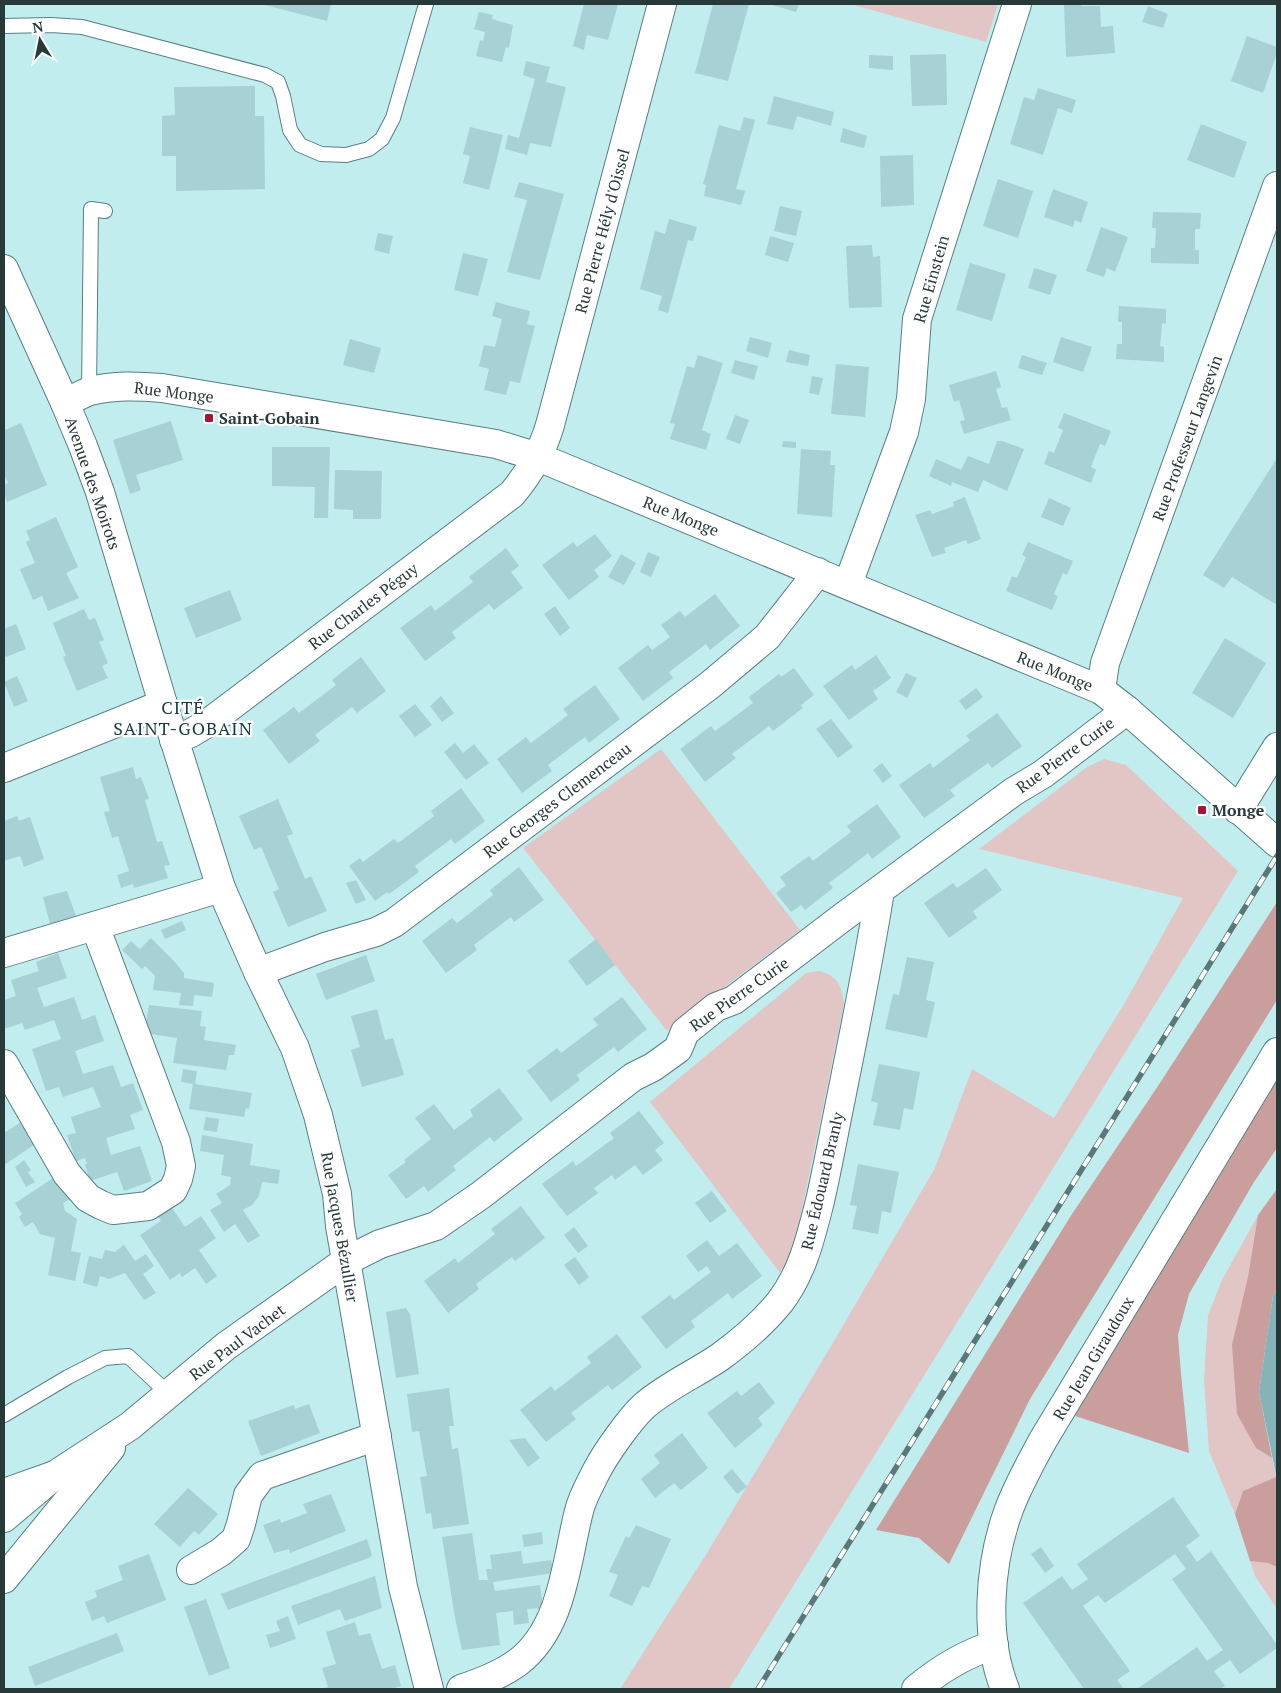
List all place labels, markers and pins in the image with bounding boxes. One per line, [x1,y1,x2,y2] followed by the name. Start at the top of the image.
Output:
[219,407,320,429] place label: Saint-Gobain
[203,412,215,424] marker: Saint-Gobain
[1212,799,1265,821] place label: Monge
[1196,804,1208,816] marker: Monge

